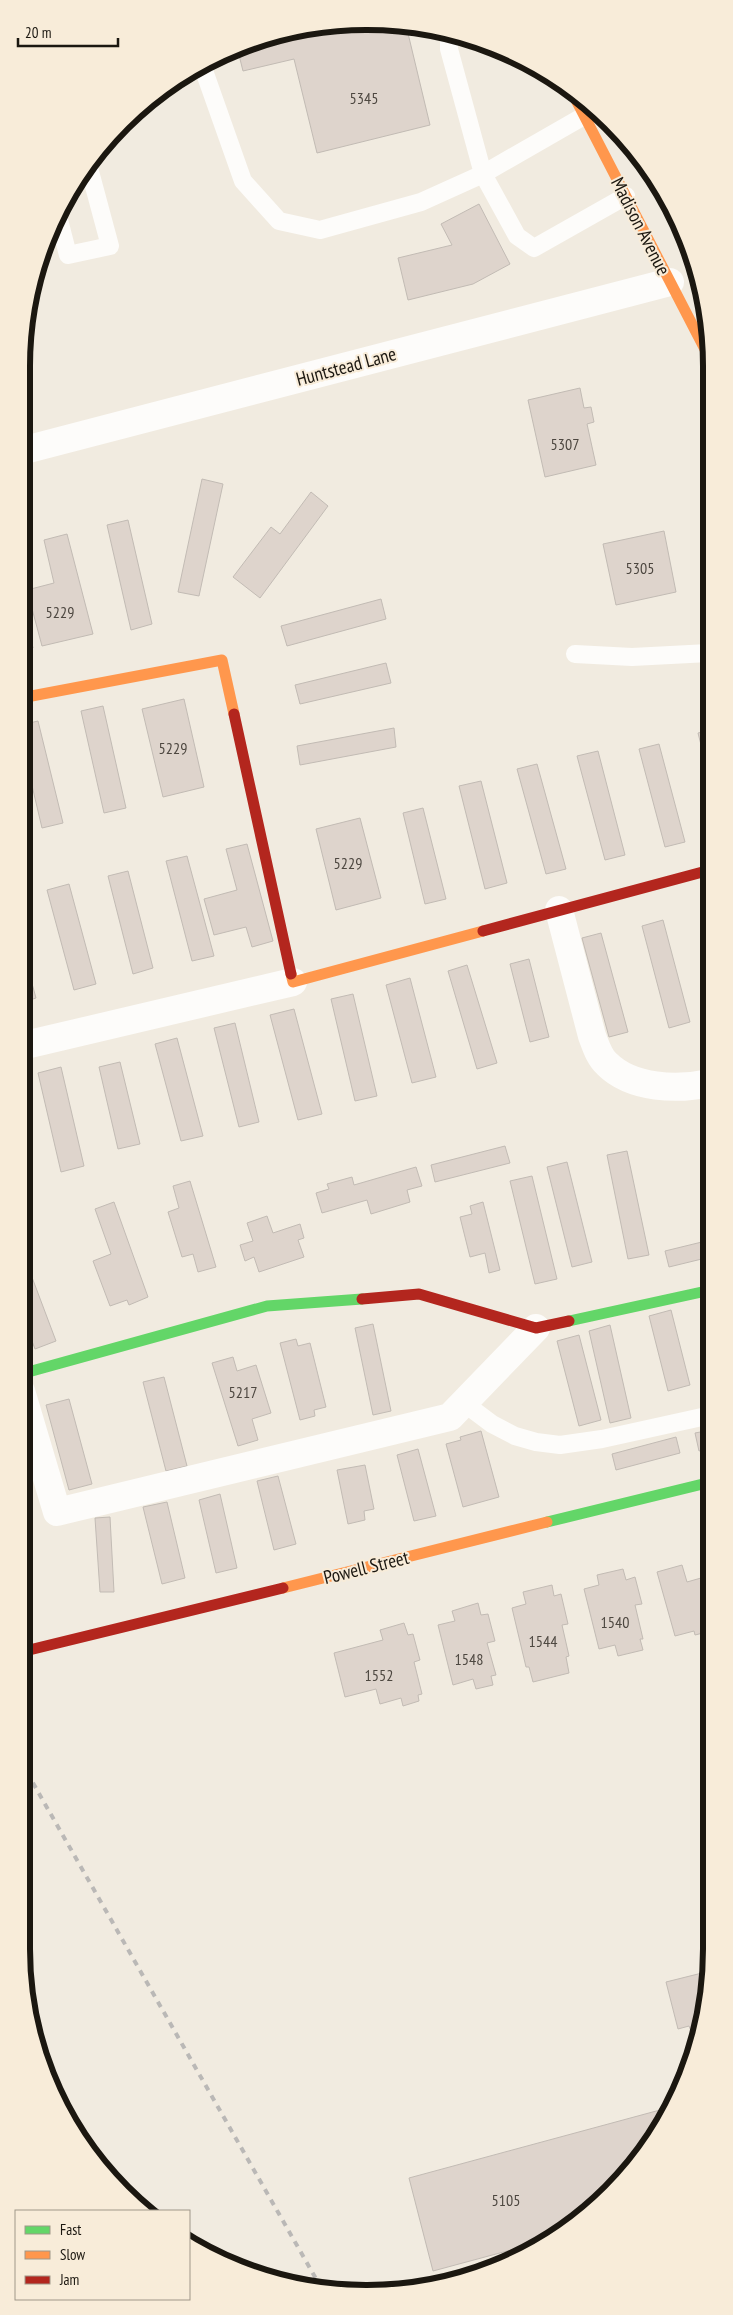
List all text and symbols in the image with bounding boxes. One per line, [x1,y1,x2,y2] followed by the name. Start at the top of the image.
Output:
[18,15,118,47] scale bar
[25,23,51,42] text: 20 m
[350,88,378,108] house number: 5345
[606,173,676,279] street label: Madison Avenue
[293,341,399,391] street label: Huntstead Lane
[551,434,579,454] house number: 5307
[626,558,654,578] house number: 5305
[46,602,74,622] house number: 5229
[159,738,187,758] house number: 5229
[334,853,362,873] house number: 5229
[229,1382,257,1402] house number: 5217
[321,1545,412,1589] street label: Powell Street
[601,1612,629,1632] house number: 1540
[529,1631,557,1651] house number: 1544
[455,1649,483,1669] house number: 1548
[365,1665,393,1685] house number: 1552
[492,2190,520,2210] house number: 5105
[15,2210,190,2300] legend
[60,2220,81,2239] text: Fast
[60,2245,85,2264] text: Slow
[59,2270,79,2289] text: Jam

